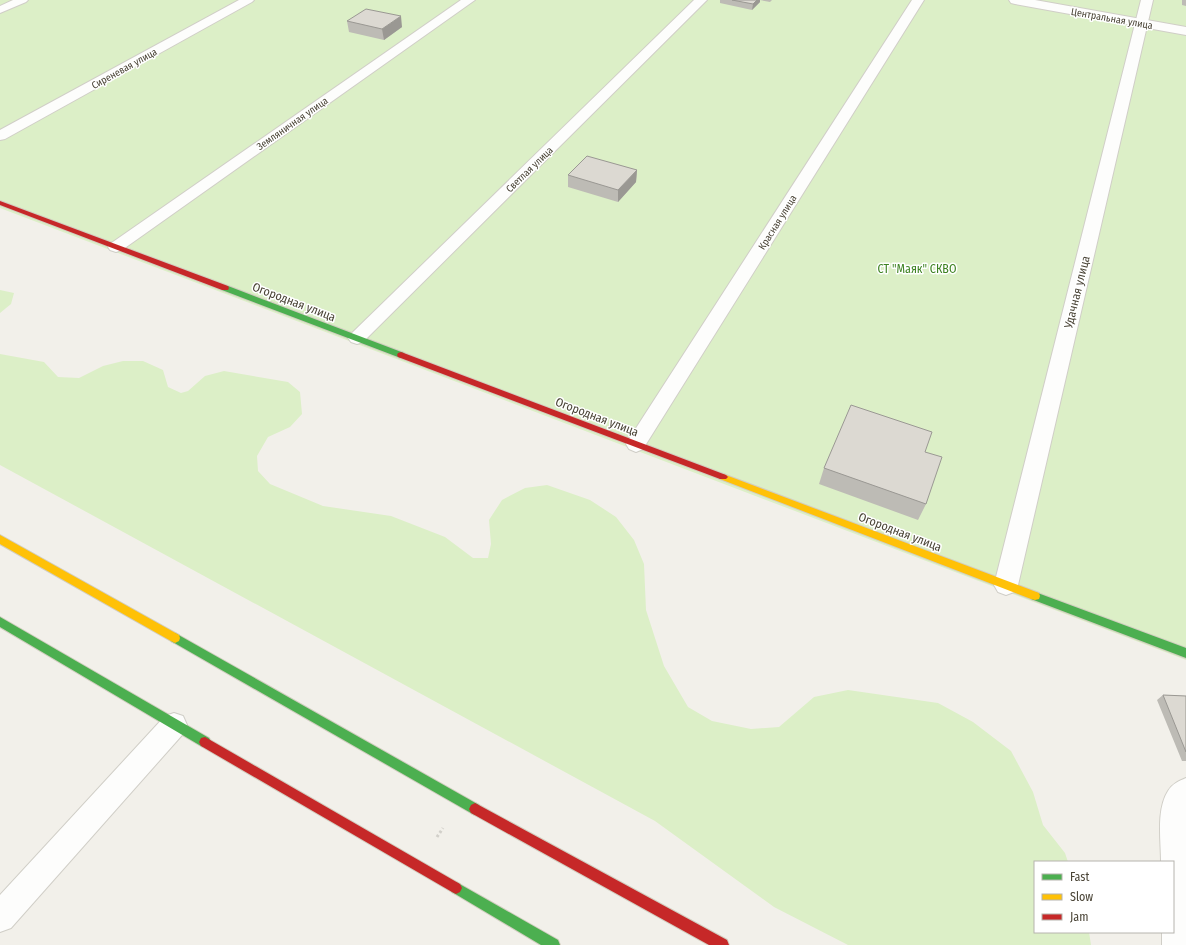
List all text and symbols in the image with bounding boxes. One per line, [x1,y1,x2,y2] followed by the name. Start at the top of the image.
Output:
[1070,6,1154,32] street label: Центральная улица
[90,46,159,92] street label: Сиреневая улица
[255,95,331,153] street label: Земляничная улица
[504,144,556,195] street label: Светлая улица
[756,193,800,252] street label: Красная улица
[1061,254,1093,331] street label: Удачная улица
[878,262,956,276] park label: СТ "Маяк" СКВО
[250,280,338,324] street label: Огородная улица
[553,395,641,439] street label: Огородная улица
[856,510,944,554] street label: Огородная улица
[1034,861,1174,933] legend
[1070,870,1089,884] text: Fast
[1070,890,1093,904] text: Slow
[1070,910,1088,924] text: Jam

